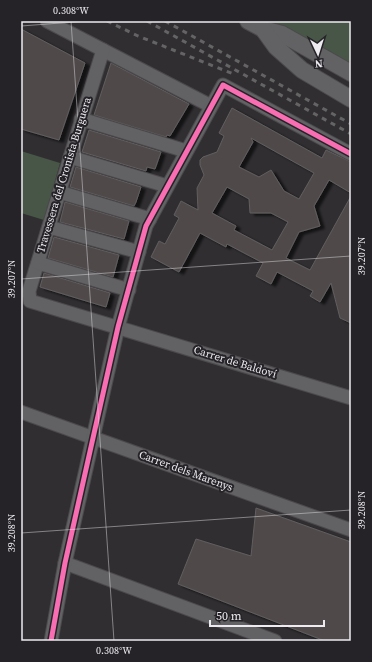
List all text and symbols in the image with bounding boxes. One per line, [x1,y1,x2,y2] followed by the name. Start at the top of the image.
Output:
[53,4,89,17] text: 0.308°W
[298,34,338,74] north arrow
[314,56,323,71] text: N
[33,95,95,255] street label: Travessera del Cronista Burguera
[355,237,368,275] text: 39.207°N
[5,260,18,298] text: 39.207°N
[192,342,278,382] street label: Carrer de Baldoví
[137,447,235,495] street label: Carrer dels Marenys
[355,491,368,529] text: 39.208°N
[5,514,18,552] text: 39.208°N
[210,602,324,628] scale bar
[216,608,242,624] text: 50 m
[96,644,132,657] text: 0.308°W

